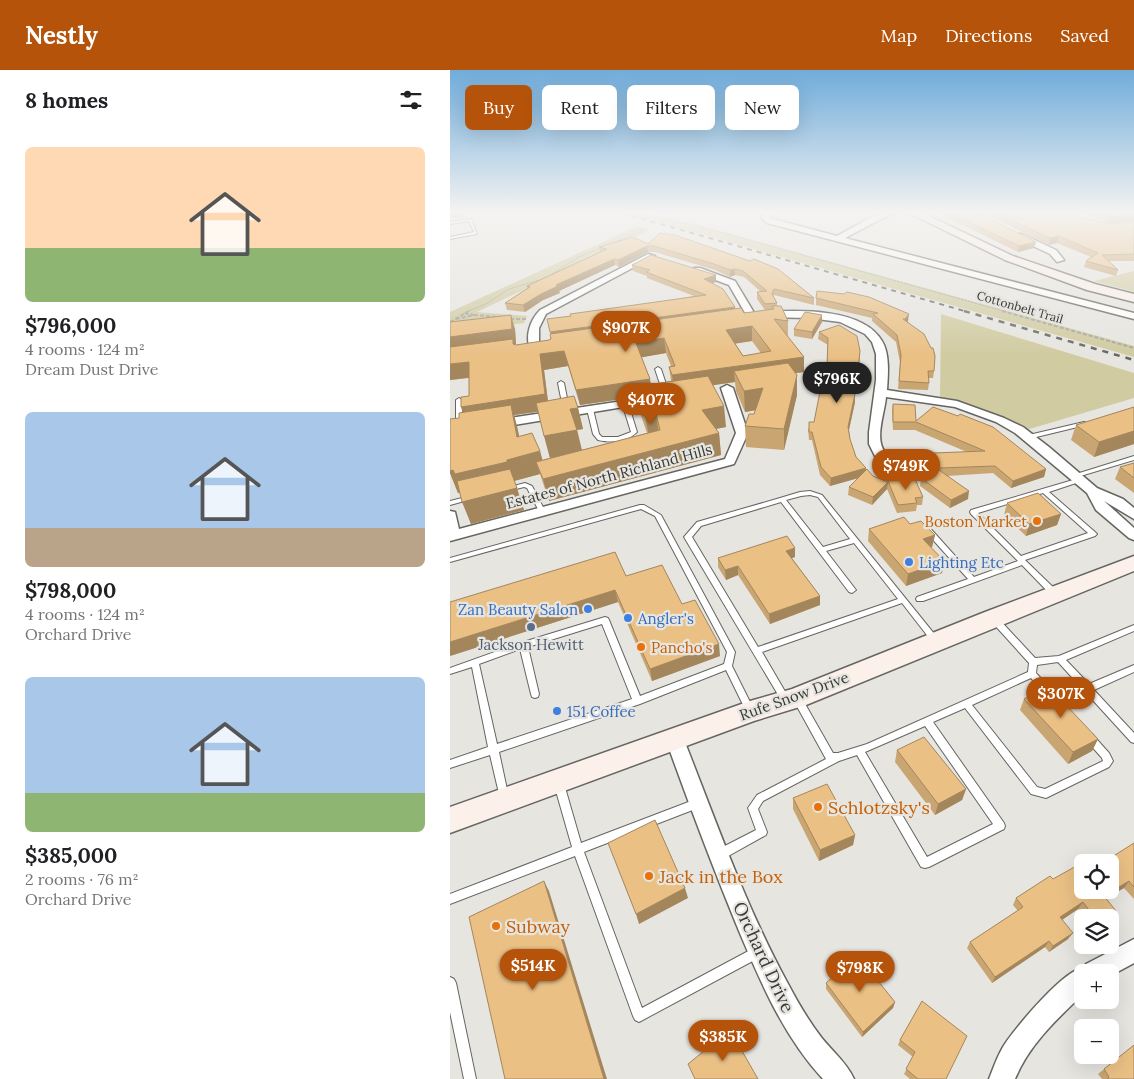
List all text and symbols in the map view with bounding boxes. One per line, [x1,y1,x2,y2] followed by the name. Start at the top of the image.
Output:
[25,20,98,51] text: Nestly
[881,24,917,47] text: Map
[945,24,1032,47] text: Directions
[1060,24,1109,47] text: Saved
[465,85,532,130] chip: Buy
[542,85,617,130] chip: Rent
[627,85,715,130] chip: Filters
[725,85,799,130] chip: New
[397,86,425,114] icon: filters
[25,87,108,114] text: 8 homes
[180,179,270,269] icon: home
[975,288,1065,326] street label: Cottonbelt Trail
[591,310,661,353] pin: $907K
[25,312,116,339] text: $796,000
[602,317,650,337] text: $907K
[25,339,145,359] text: 4 rooms · 124 m²
[25,359,158,379] text: Dream Dust Drive
[802,362,872,404] pin: $796K
[814,368,860,388] text: $796K
[616,382,686,425] pin: $407K
[627,389,675,409] text: $407K
[504,439,714,513] street label: Estates of North Richland Hills
[180,444,270,534] icon: home
[871,448,941,491] pin: $749K
[883,455,929,475] text: $749K
[925,512,1027,531] place label: Boston Market
[1031,515,1043,527] marker: Boston Market
[919,553,1004,572] place label: Lighting Etc
[903,556,915,568] marker: Lighting Etc
[25,577,116,604] text: $798,000
[458,600,578,619] place label: Zan Beauty Salon
[582,603,594,615] marker: Zan Beauty Salon
[25,604,145,624] text: 4 rooms · 124 m²
[637,609,694,628] place label: Angler's
[622,612,634,624] marker: Angler's
[525,621,537,633] marker: Jackson Hewitt
[25,624,131,644] text: Orchard Drive
[477,635,584,654] place label: Jackson Hewitt
[651,638,712,657] place label: Pancho's
[635,641,647,653] marker: Pancho's
[737,667,851,725] street label: Rufe Snow Drive
[1026,676,1096,719] pin: $307K
[1037,683,1085,703] text: $307K
[567,702,636,721] place label: 151 Coffee
[551,705,563,717] marker: 151 Coffee
[180,709,270,799] icon: home
[828,796,930,819] place label: Schlotzsky's
[812,801,824,813] marker: Schlotzsky's
[25,842,117,869] text: $385,000
[1074,854,1119,1064] map controls
[1074,854,1119,899] button: locate
[658,865,783,888] place label: Jack in the Box
[25,869,139,889] text: 2 rooms · 76 m²
[643,870,655,882] marker: Jack in the Box
[25,889,131,909] text: Orchard Drive
[728,898,800,1016] street label: Orchard Drive
[1074,909,1119,954] button: layers
[506,915,571,938] place label: Subway
[490,920,502,932] marker: Subway
[498,948,568,991] pin: $514K
[825,950,895,993] pin: $798K
[511,955,555,975] text: $514K
[837,957,883,977] text: $798K
[1074,964,1119,1009] button: +
[1074,1019,1119,1064] button: −
[688,1020,758,1062] pin: $385K
[699,1026,747,1046] text: $385K

